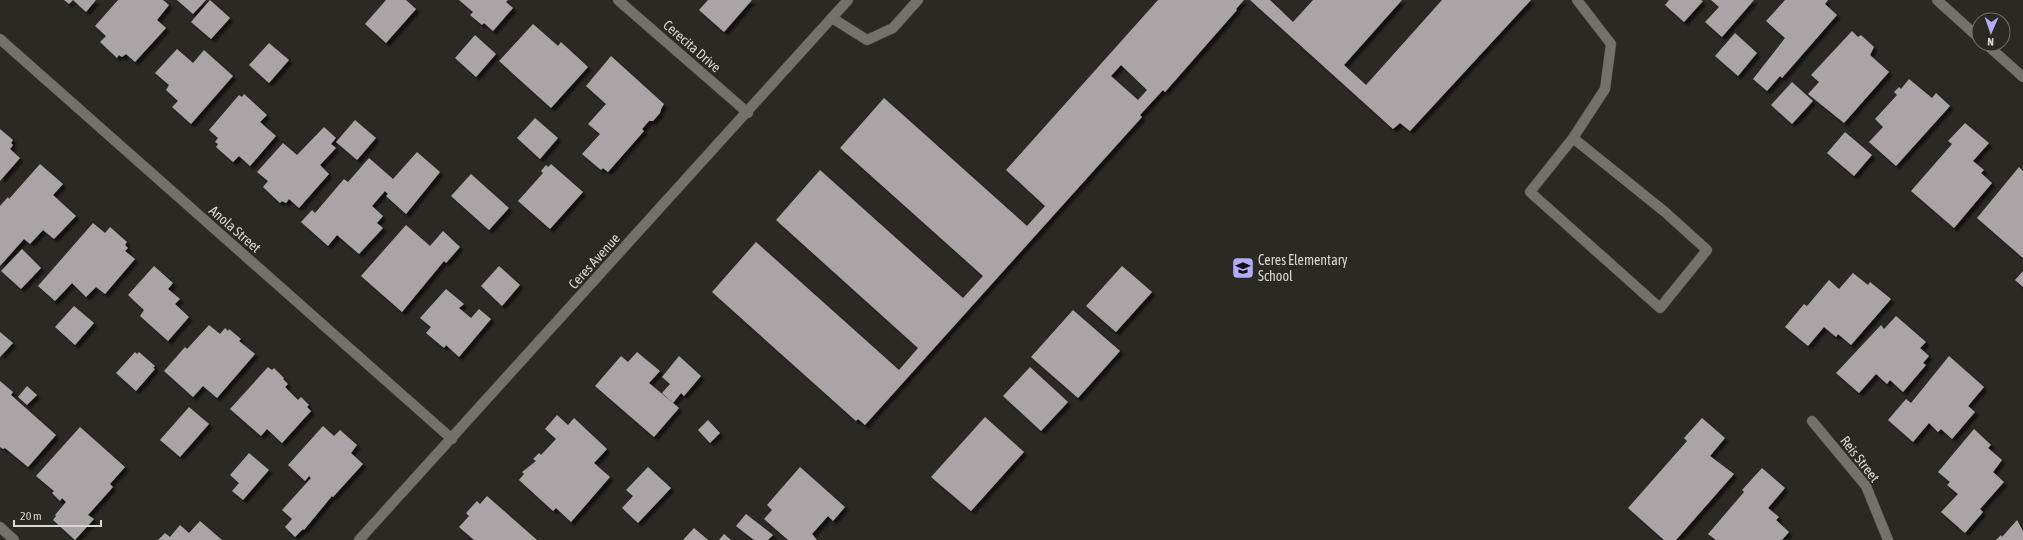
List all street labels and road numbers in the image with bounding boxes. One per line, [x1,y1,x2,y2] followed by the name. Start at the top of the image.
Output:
[660,17,724,75] street label: Cerecita Drive
[206,202,264,256] street label: Anola Street
[565,230,623,292] street label: Ceres Avenue
[1837,433,1883,485] street label: Reis Street

